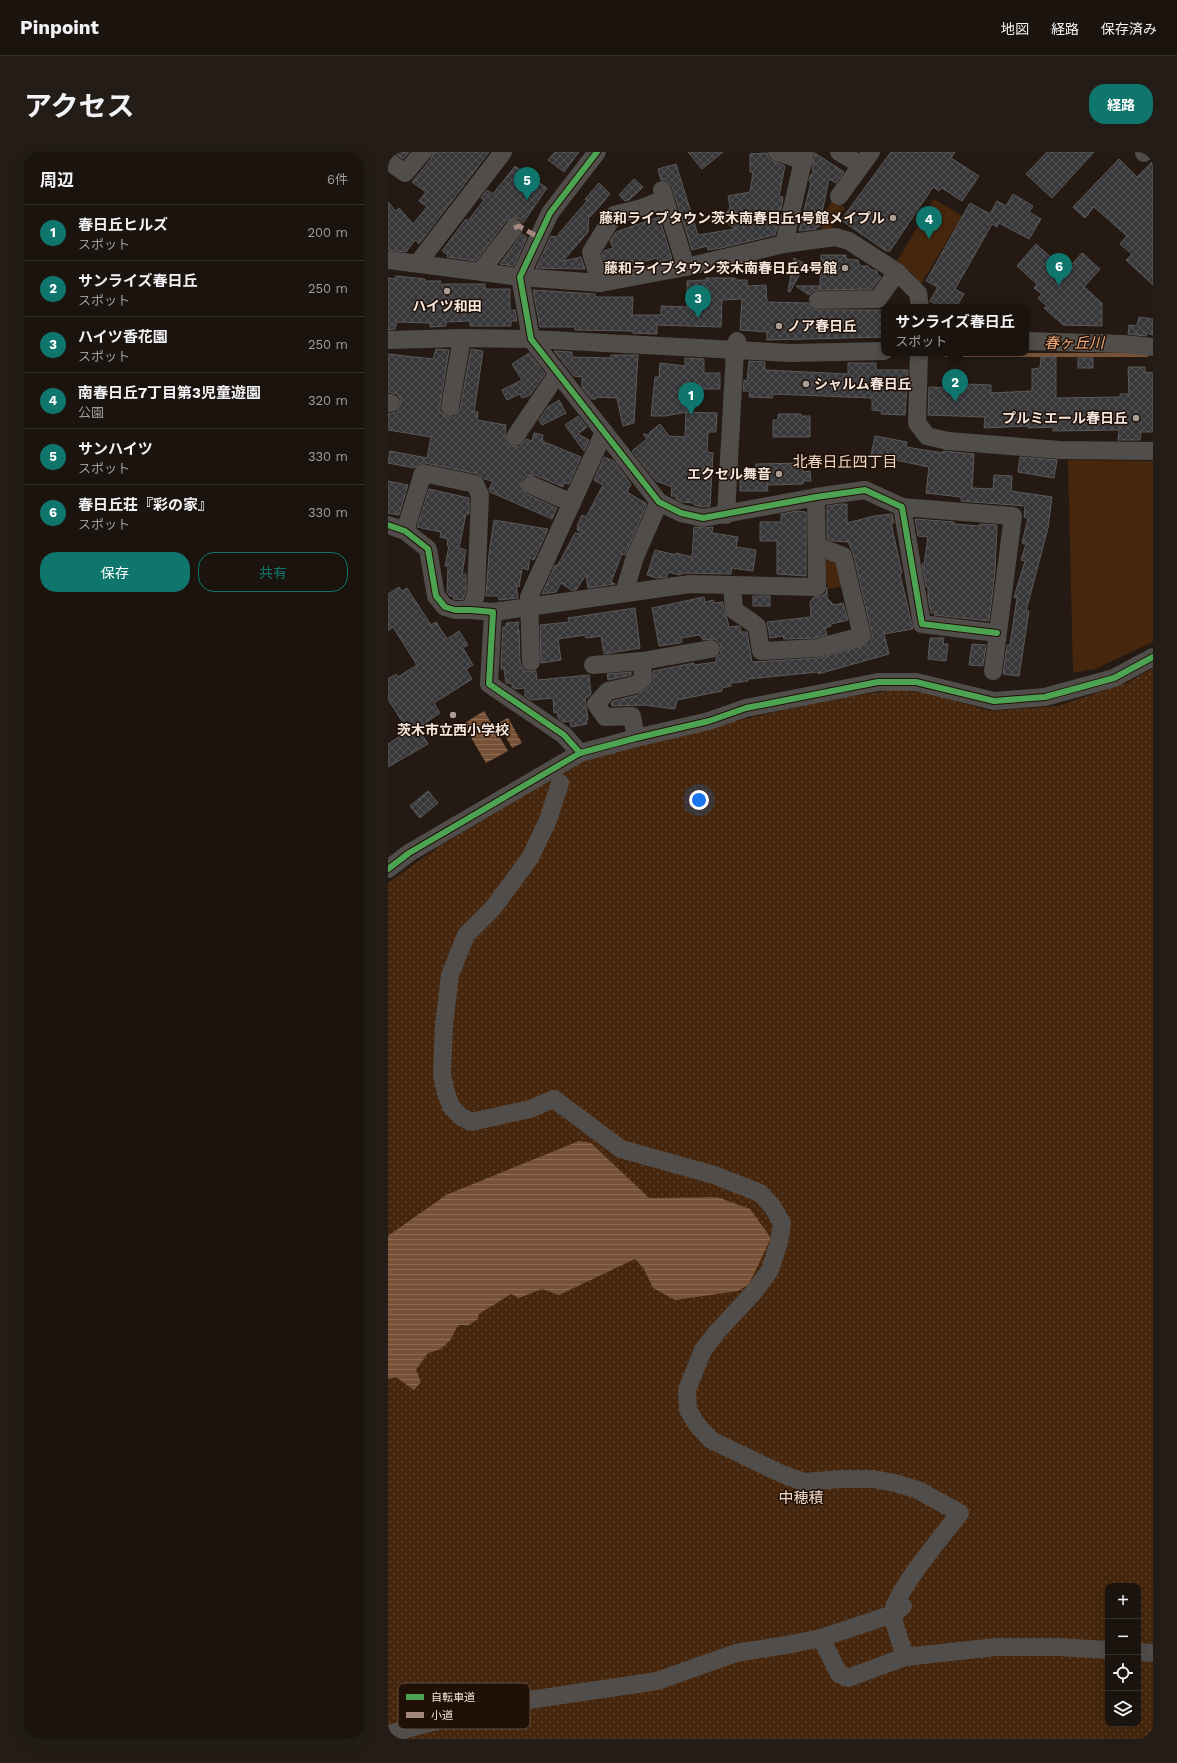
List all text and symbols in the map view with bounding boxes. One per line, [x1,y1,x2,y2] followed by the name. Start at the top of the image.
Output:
[20,16,99,39] text: Pinpoint
[1001,21,1029,37] text: 地図
[1051,21,1079,37] text: 経路
[1101,21,1157,37] text: 保存済み
[1089,84,1153,124] button: 経路
[24,90,135,123] text: アクセス
[514,167,540,200] pin: 5
[40,170,74,190] text: 周辺
[327,172,348,187] text: 6件
[916,206,942,239] pin: 4
[599,210,885,226] place label: 藤和ライブタウン茨木南春日丘1号館メイプル
[888,213,898,223] marker: 藤和ライブタウン茨木南春日丘1号館メイプル
[78,216,168,234] text: 春日丘ヒルズ
[50,225,56,240] text: 1
[307,225,348,240] text: 200 m
[78,237,130,252] text: スポット
[1046,253,1072,286] pin: 6
[604,260,837,276] place label: 藤和ライブタウン茨木南春日丘4号館
[840,263,850,273] marker: 藤和ライブタウン茨木南春日丘4号館
[78,272,198,290] text: サンライズ春日丘
[49,281,57,296] text: 2
[308,281,348,296] text: 250 m
[685,285,711,318] pin: 3
[442,286,452,296] marker: ハイツ和田
[78,293,130,308] text: スポット
[412,298,482,314] place label: ハイツ和田
[881,304,1029,356] popup
[895,313,1015,331] text: サンライズ春日丘
[787,318,857,334] place label: ノア春日丘
[774,321,784,331] marker: ノア春日丘
[78,328,168,346] text: ハイツ香花園
[895,334,947,349] text: スポット
[1044,334,1106,352] water label: 春ヶ丘川
[49,337,57,352] text: 3
[308,337,348,352] text: 250 m
[78,349,130,364] text: スポット
[942,369,968,402] pin: 2
[814,376,912,392] place label: シャルム春日丘
[801,379,811,389] marker: シャルム春日丘
[678,382,704,415] pin: 1
[78,384,261,402] text: 南春日丘7丁目第3児童遊園
[49,393,57,408] text: 4
[308,393,348,408] text: 320 m
[78,405,104,420] text: 公園
[1002,410,1128,426] place label: プルミエール春日丘
[1131,413,1141,423] marker: プルミエール春日丘
[78,440,153,458] text: サンハイツ
[49,449,57,464] text: 5
[308,449,348,464] text: 330 m
[792,453,898,471] district label: 北春日丘四丁目
[78,461,130,476] text: スポット
[687,466,771,482] place label: エクセル舞音
[774,469,784,479] marker: エクセル舞音
[78,496,213,514] text: 春日丘荘『彩の家』
[49,505,57,520] text: 6
[308,505,348,520] text: 330 m
[78,517,130,532] text: スポット
[40,552,190,592] button: 保存
[198,552,348,592] button: 共有
[448,710,458,720] marker: 茨木市立西小学校
[397,722,509,738] place label: 茨木市立西小学校
[689,790,709,810] your location
[778,1489,824,1507] district label: 中穂積
[1105,1583,1141,1727] map controls
[1105,1583,1141,1619] button: +
[1105,1619,1141,1655] button: −
[1105,1655,1141,1691] button: locate
[398,1683,530,1729] legend
[431,1691,475,1704] text: 自転車道
[1105,1691,1141,1727] button: layers
[431,1709,453,1722] text: 小道

